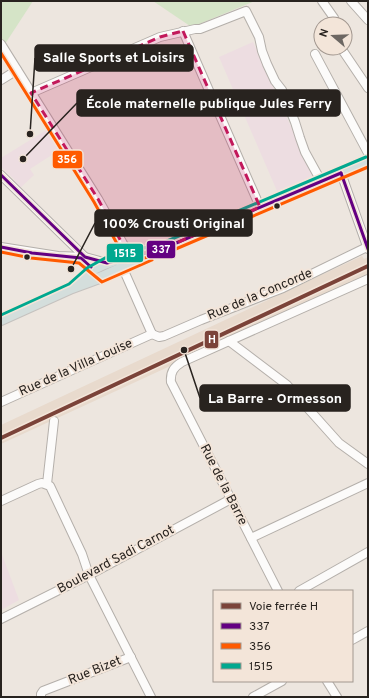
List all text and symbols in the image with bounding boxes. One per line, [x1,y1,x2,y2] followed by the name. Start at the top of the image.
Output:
[313,16,353,56] north arrow
[317,27,332,39] text: N
[35,45,193,71] callout: Salle Sports et Loisirs
[43,50,185,67] text: Salle Sports et Loisirs
[77,90,340,116] callout: École maternelle publique Jules Ferry
[86,95,332,113] text: École maternelle publique Jules Ferry
[52,150,83,169] line badge: 356
[57,153,77,167] text: 356
[272,201,282,211] unlabelled marker
[95,210,252,236] callout: 100% Crousti Original
[103,216,245,233] text: 100% Crousti Original
[146,240,176,259] line badge: 337
[106,243,144,263] line badge: 1515
[152,243,171,257] text: 337
[114,247,136,261] text: 1515
[22,252,32,262] unlabelled marker
[205,266,315,324] street label: Rue de la Concorde
[204,330,219,349] line badge: H
[208,333,216,347] text: H
[17,336,135,400] street label: Rue de la Villa Louise
[200,385,350,411] callout: La Barre - Ormesson
[208,391,342,408] text: La Barre - Ormesson
[196,442,250,528] street label: Rue de la Barre
[55,522,177,598] street label: Boulevard Sadi Carnot
[213,590,353,682] legend
[249,599,318,615] text: Voie ferrée H
[249,619,270,635] text: 337
[249,639,271,655] text: 356
[66,653,124,689] street label: Rue Bizet
[249,659,273,675] text: 1515

